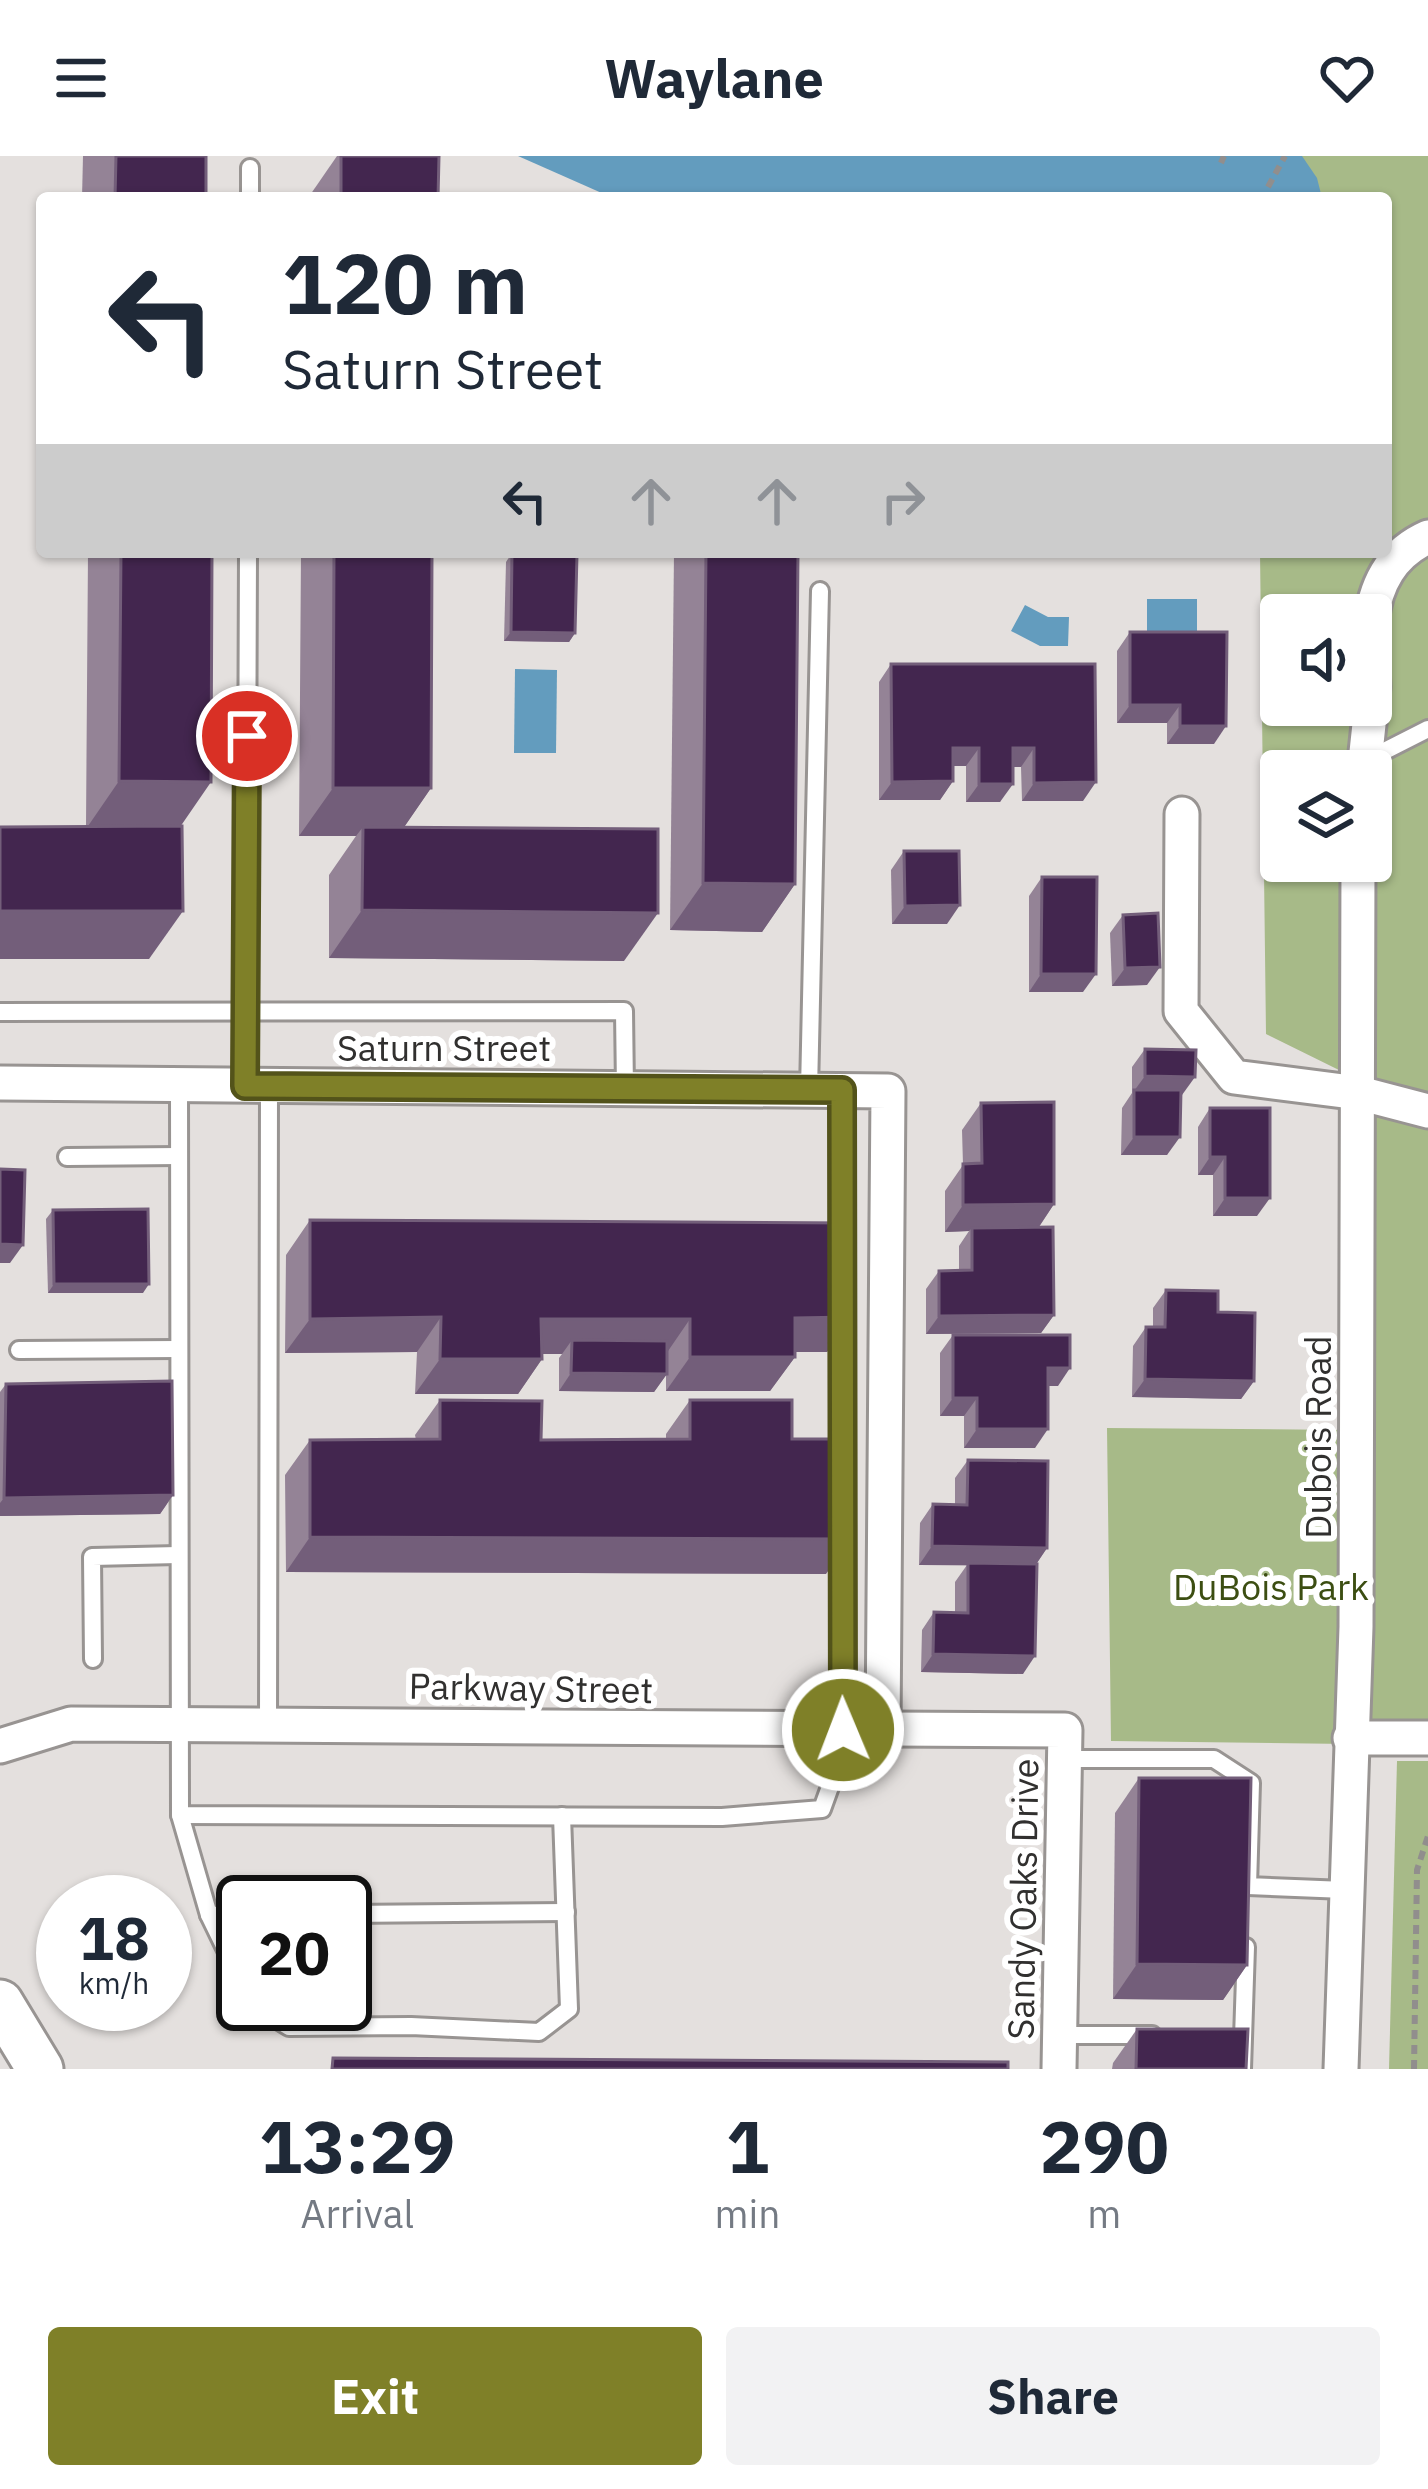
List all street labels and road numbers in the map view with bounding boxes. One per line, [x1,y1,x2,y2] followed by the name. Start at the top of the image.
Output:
[337,1024,551,1071] street label: Saturn Street
[1294,1335,1341,1539] street label: Dubois Road
[408,1662,654,1713] street label: Parkway Street
[997,1758,1048,2040] street label: Sandy Oaks Drive

